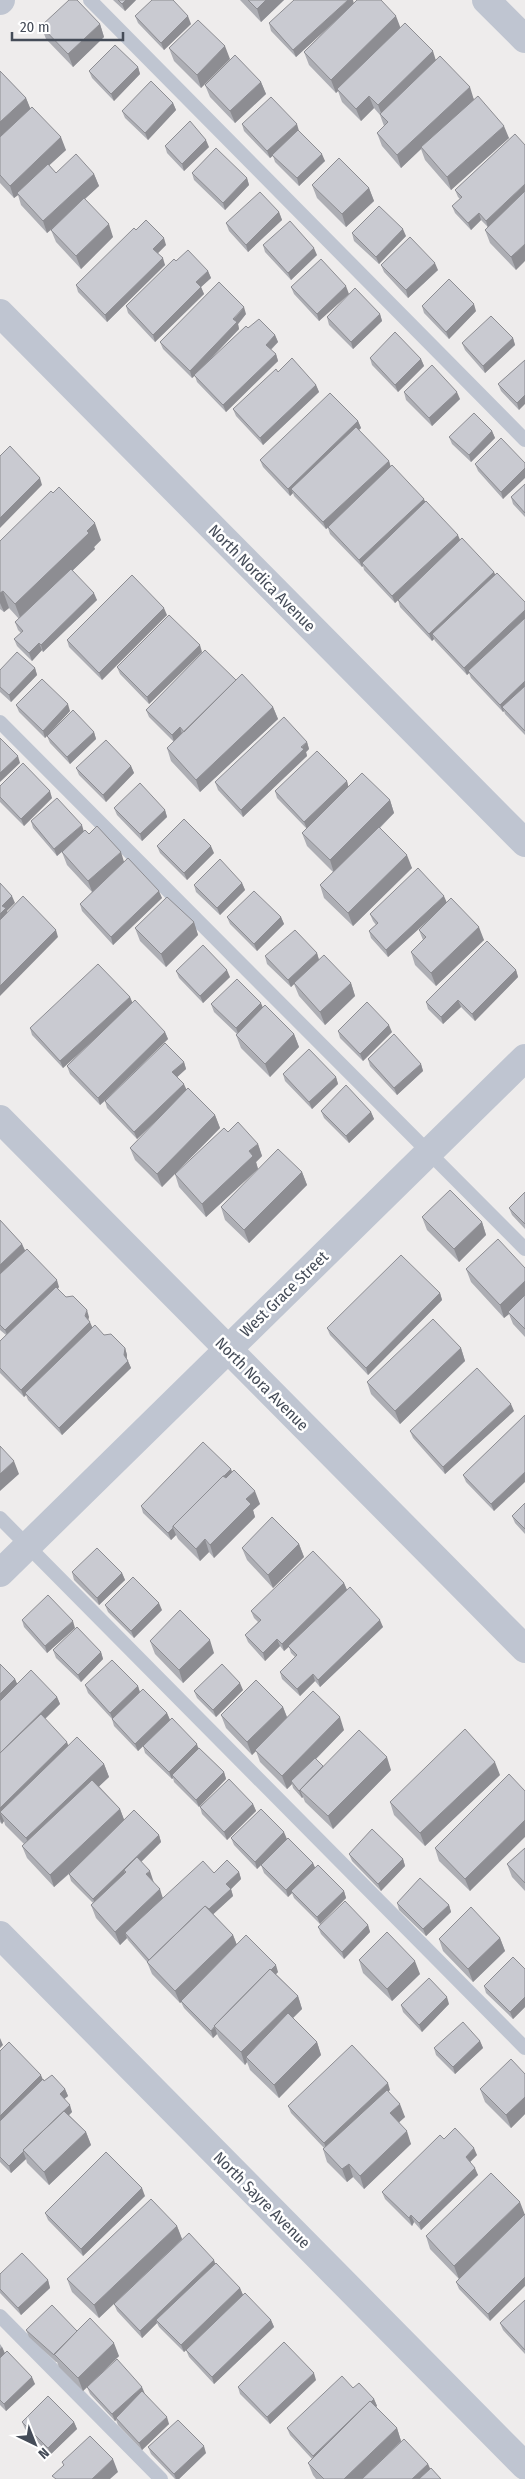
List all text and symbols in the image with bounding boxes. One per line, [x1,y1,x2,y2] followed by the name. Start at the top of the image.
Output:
[12,10,124,42] scale bar
[20,18,50,36] text: 20 m
[205,521,319,635] street label: North Nordica Avenue
[236,1247,333,1341] street label: West Grace Street
[211,1333,313,1435] street label: North Nora Avenue
[210,2148,314,2252] street label: North Sayre Avenue
[10,2419,60,2469] north arrow
[35,2444,52,2462] text: N

